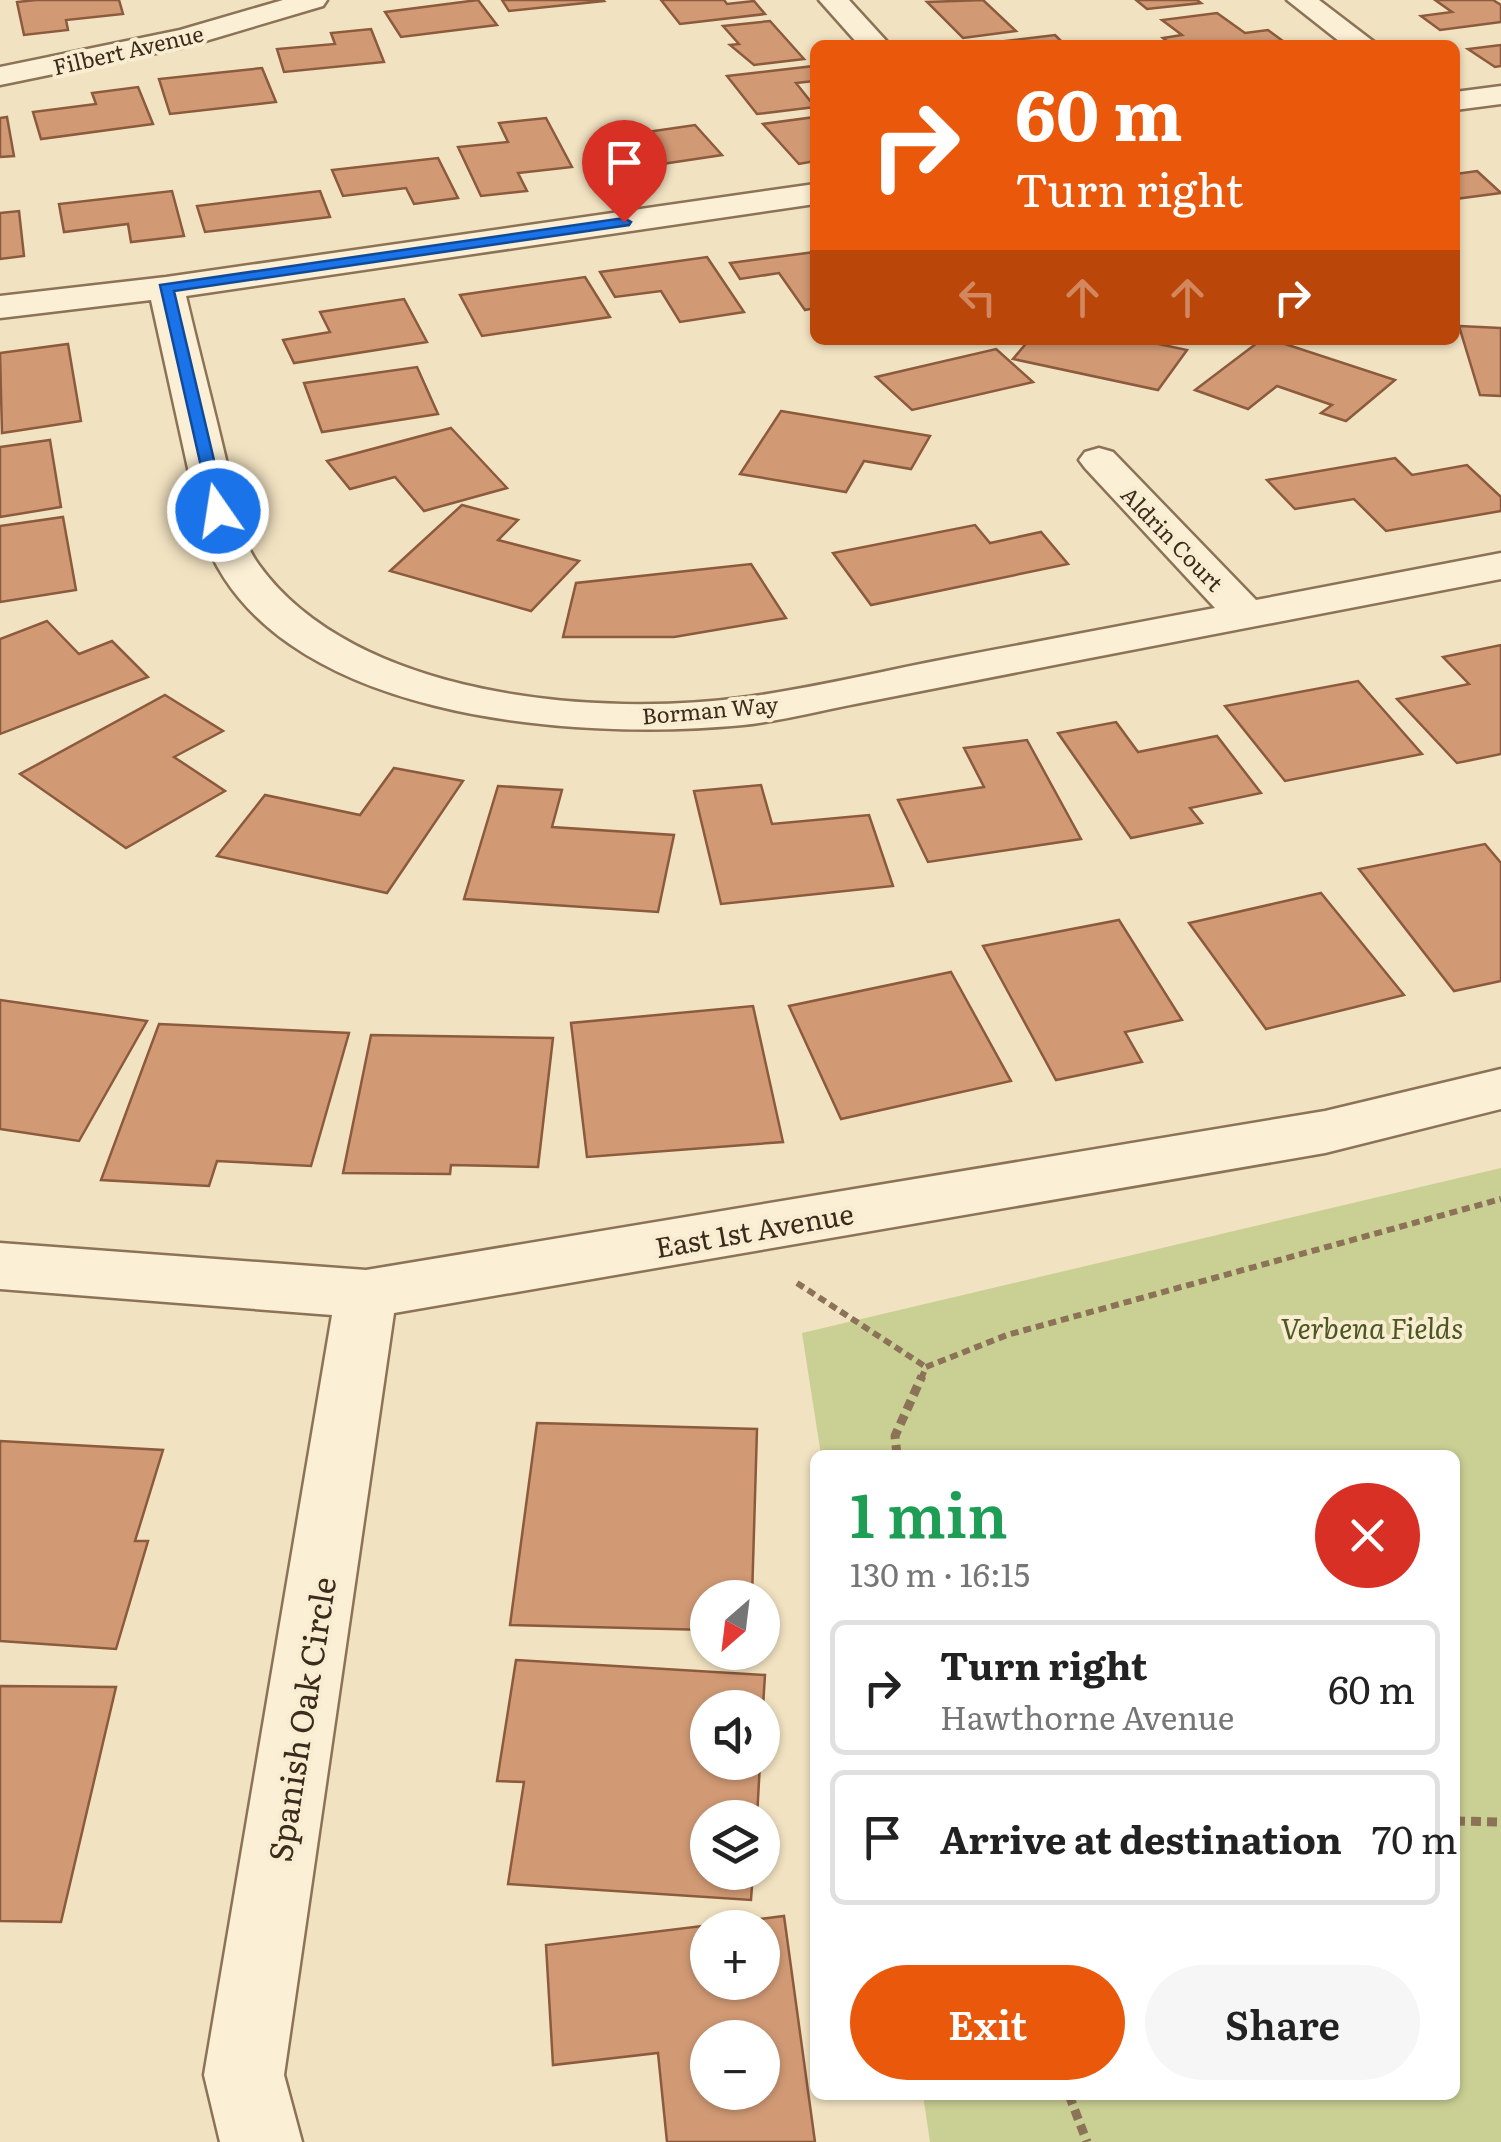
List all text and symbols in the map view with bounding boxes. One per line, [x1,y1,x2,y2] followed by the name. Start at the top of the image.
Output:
[49,16,207,82] street label: Filbert Avenue
[1015,59,1183,163] text: 60 m
[850,80,980,210] icon: right
[582,120,667,223] pin
[597,135,652,190] icon: arrive
[1015,154,1243,221] text: Turn right
[950,270,1005,325] icon: left
[1055,270,1110,325] icon: ahead
[1160,270,1215,325] icon: ahead
[1265,270,1320,325] icon: right
[166,459,270,563] position arrow
[1114,478,1232,598] street label: Aldrin Court
[641,687,780,731] street label: Borman Way
[651,1191,857,1267] street label: East 1st Avenue
[1281,1306,1463,1348] park label: Verbena Fields
[850,1467,1008,1556] text: 1 min
[1315,1483,1420,1588] button: close
[850,1549,1030,1597] text: 130 m · 16:15
[254,1573,346,1865] street label: Spanish Oak Circle
[690,1580,780,1670] north arrow
[690,1580,780,2110] map controls
[940,1635,1147,1692] text: Turn right
[1328,1659,1415,1716] text: 60 m
[855,1660,910,1715] icon: right
[690,1690,780,1780] button: sound
[940,1692,1234,1740] text: Hawthorne Avenue
[690,1800,780,1890] button: layers
[940,1809,1342,1866] text: Arrive at destination
[1372,1809,1458,1866] text: 70 m
[855,1810,910,1865] icon: arrive
[690,1910,780,2000] button: +
[850,1965,1125,2080] button: Exit
[1145,1965,1420,2080] button: Share
[690,2020,780,2110] button: −

